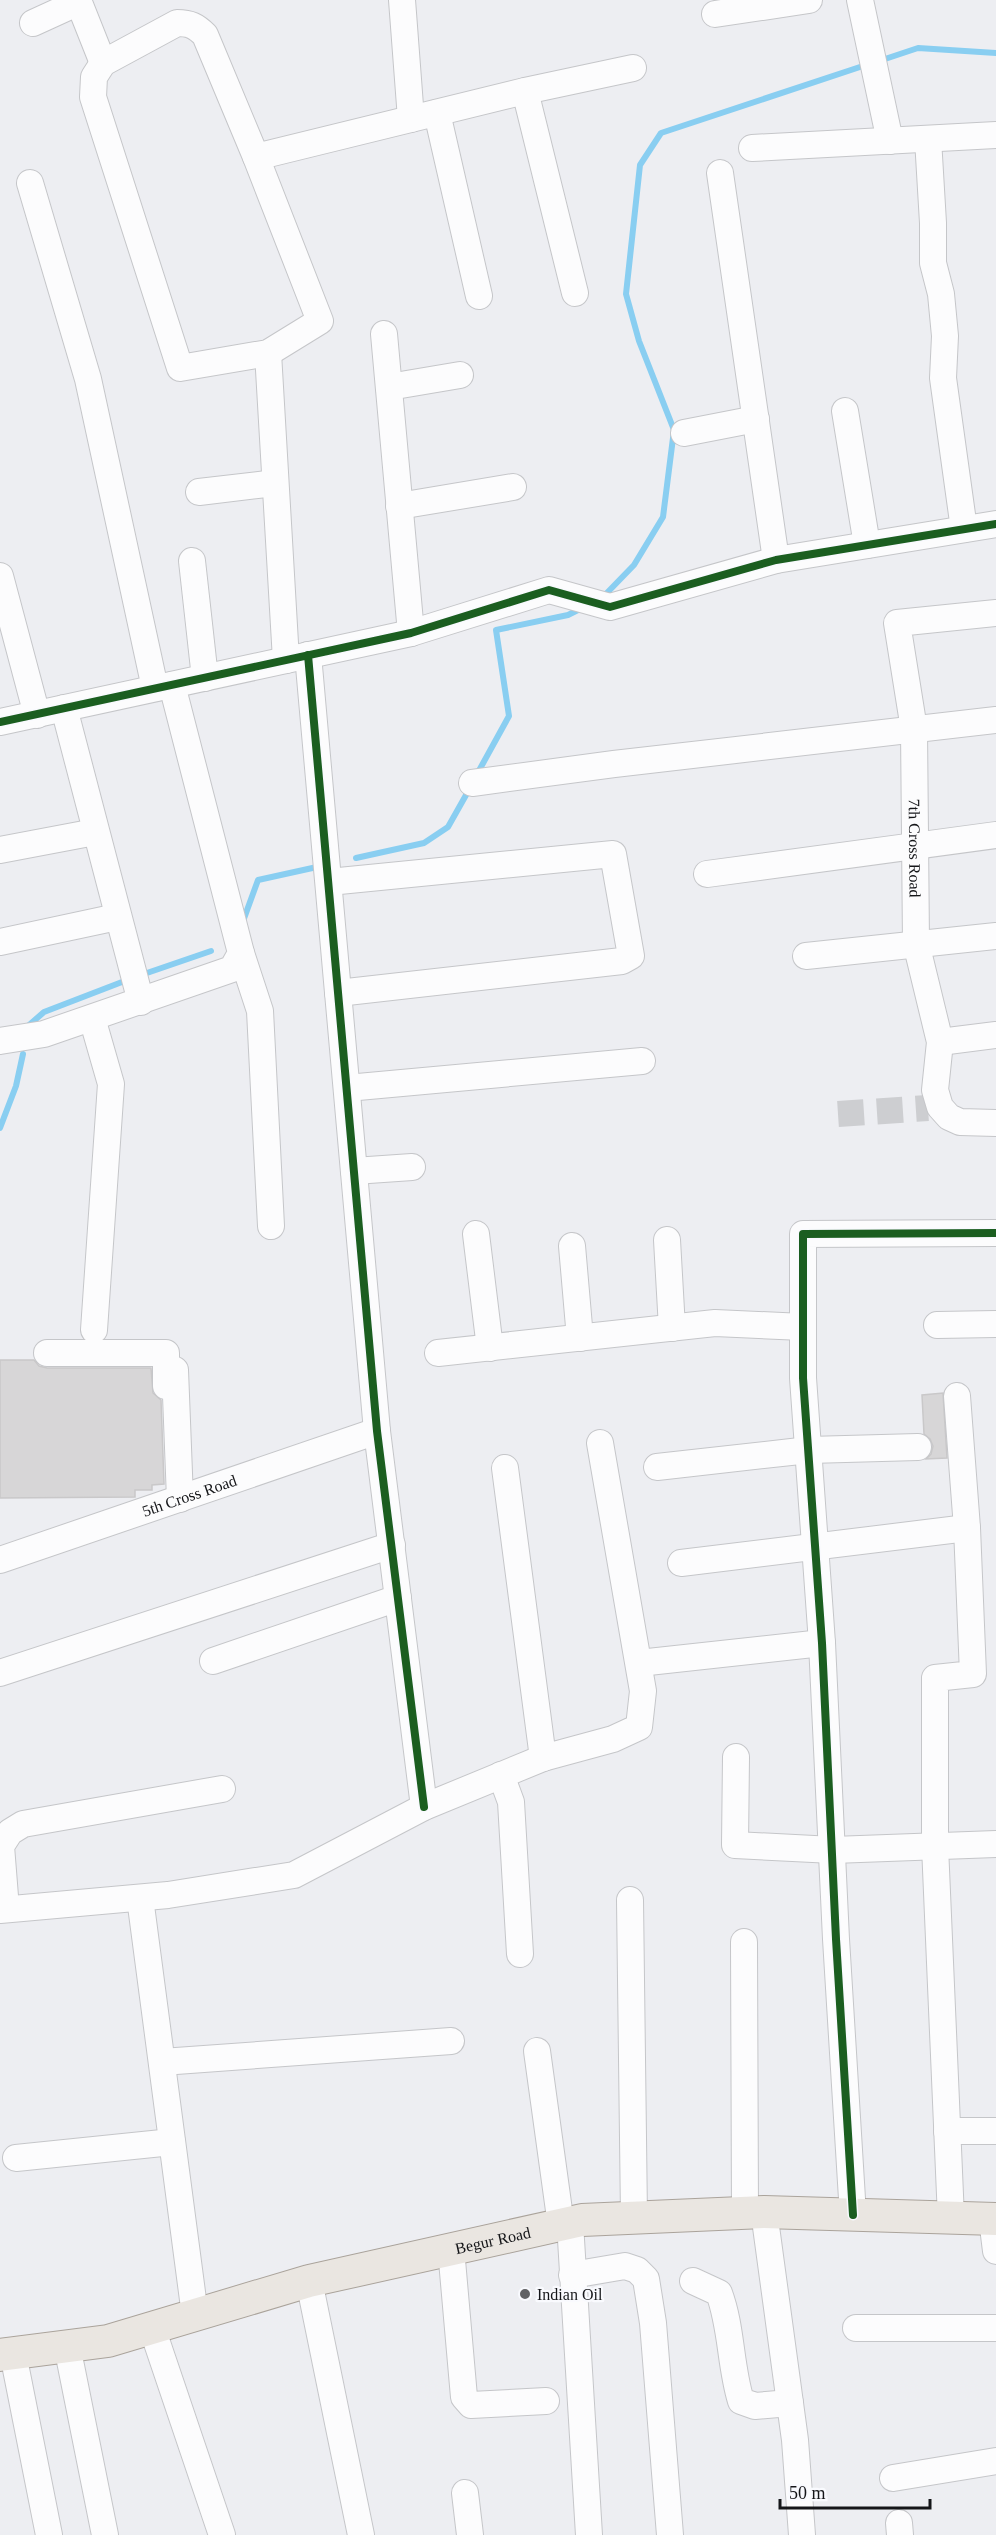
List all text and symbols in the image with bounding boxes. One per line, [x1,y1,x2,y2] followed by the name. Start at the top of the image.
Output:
[906,799,924,898] street label: 7th Cross Road
[140,1472,239,1520] street label: 5th Cross Road
[454,2224,532,2257] street label: Begur Road
[537,2286,603,2303] place label: Indian Oil
[518,2287,532,2301] marker: Indian Oil
[780,2472,930,2510] scale bar
[789,2483,826,2503] text: 50 m

